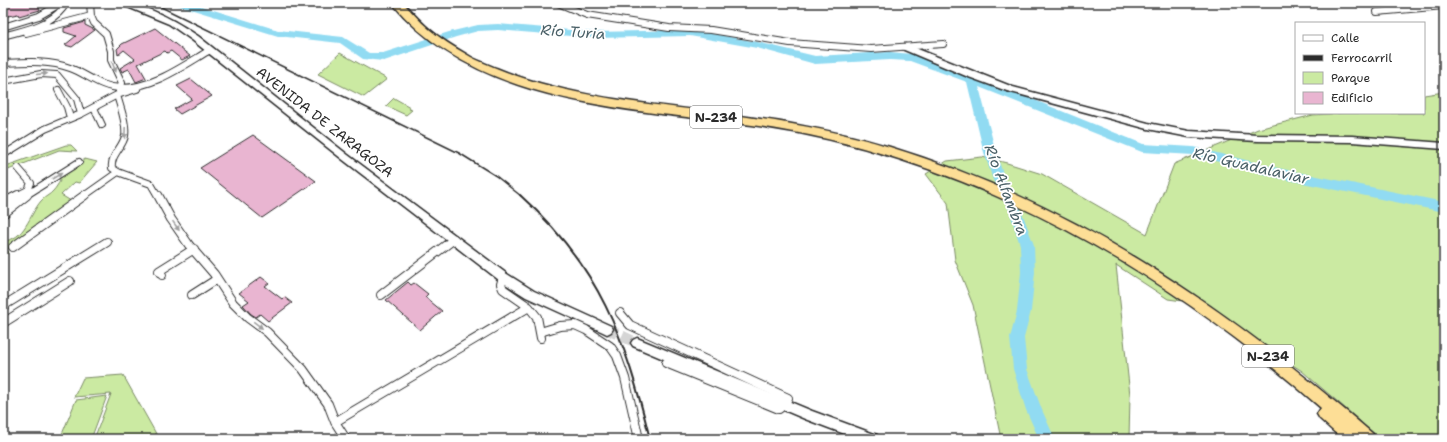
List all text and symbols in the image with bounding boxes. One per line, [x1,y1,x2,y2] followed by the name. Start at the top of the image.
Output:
[540,20,606,44] water label: Río Turia
[1295,22,1425,114] legend
[1331,30,1360,46] text: Calle
[1331,50,1392,66] text: Ferrocarril
[111,61,117,73] one-way arrow
[253,63,397,181] street label: AVENIDA DE ZARAGOZA
[1331,70,1370,86] text: Parque
[36,71,48,78] one-way arrow
[1331,90,1373,106] text: Edificio
[690,106,742,128] road number: N-234
[122,127,128,140] one-way arrow
[979,142,1033,238] water label: Río Alfambra
[1191,143,1312,189] water label: Río Guadalaviar
[51,172,63,179] one-way arrow
[172,221,180,231] one-way arrow
[253,321,264,330] one-way arrow
[1242,345,1294,367] road number: N-234

